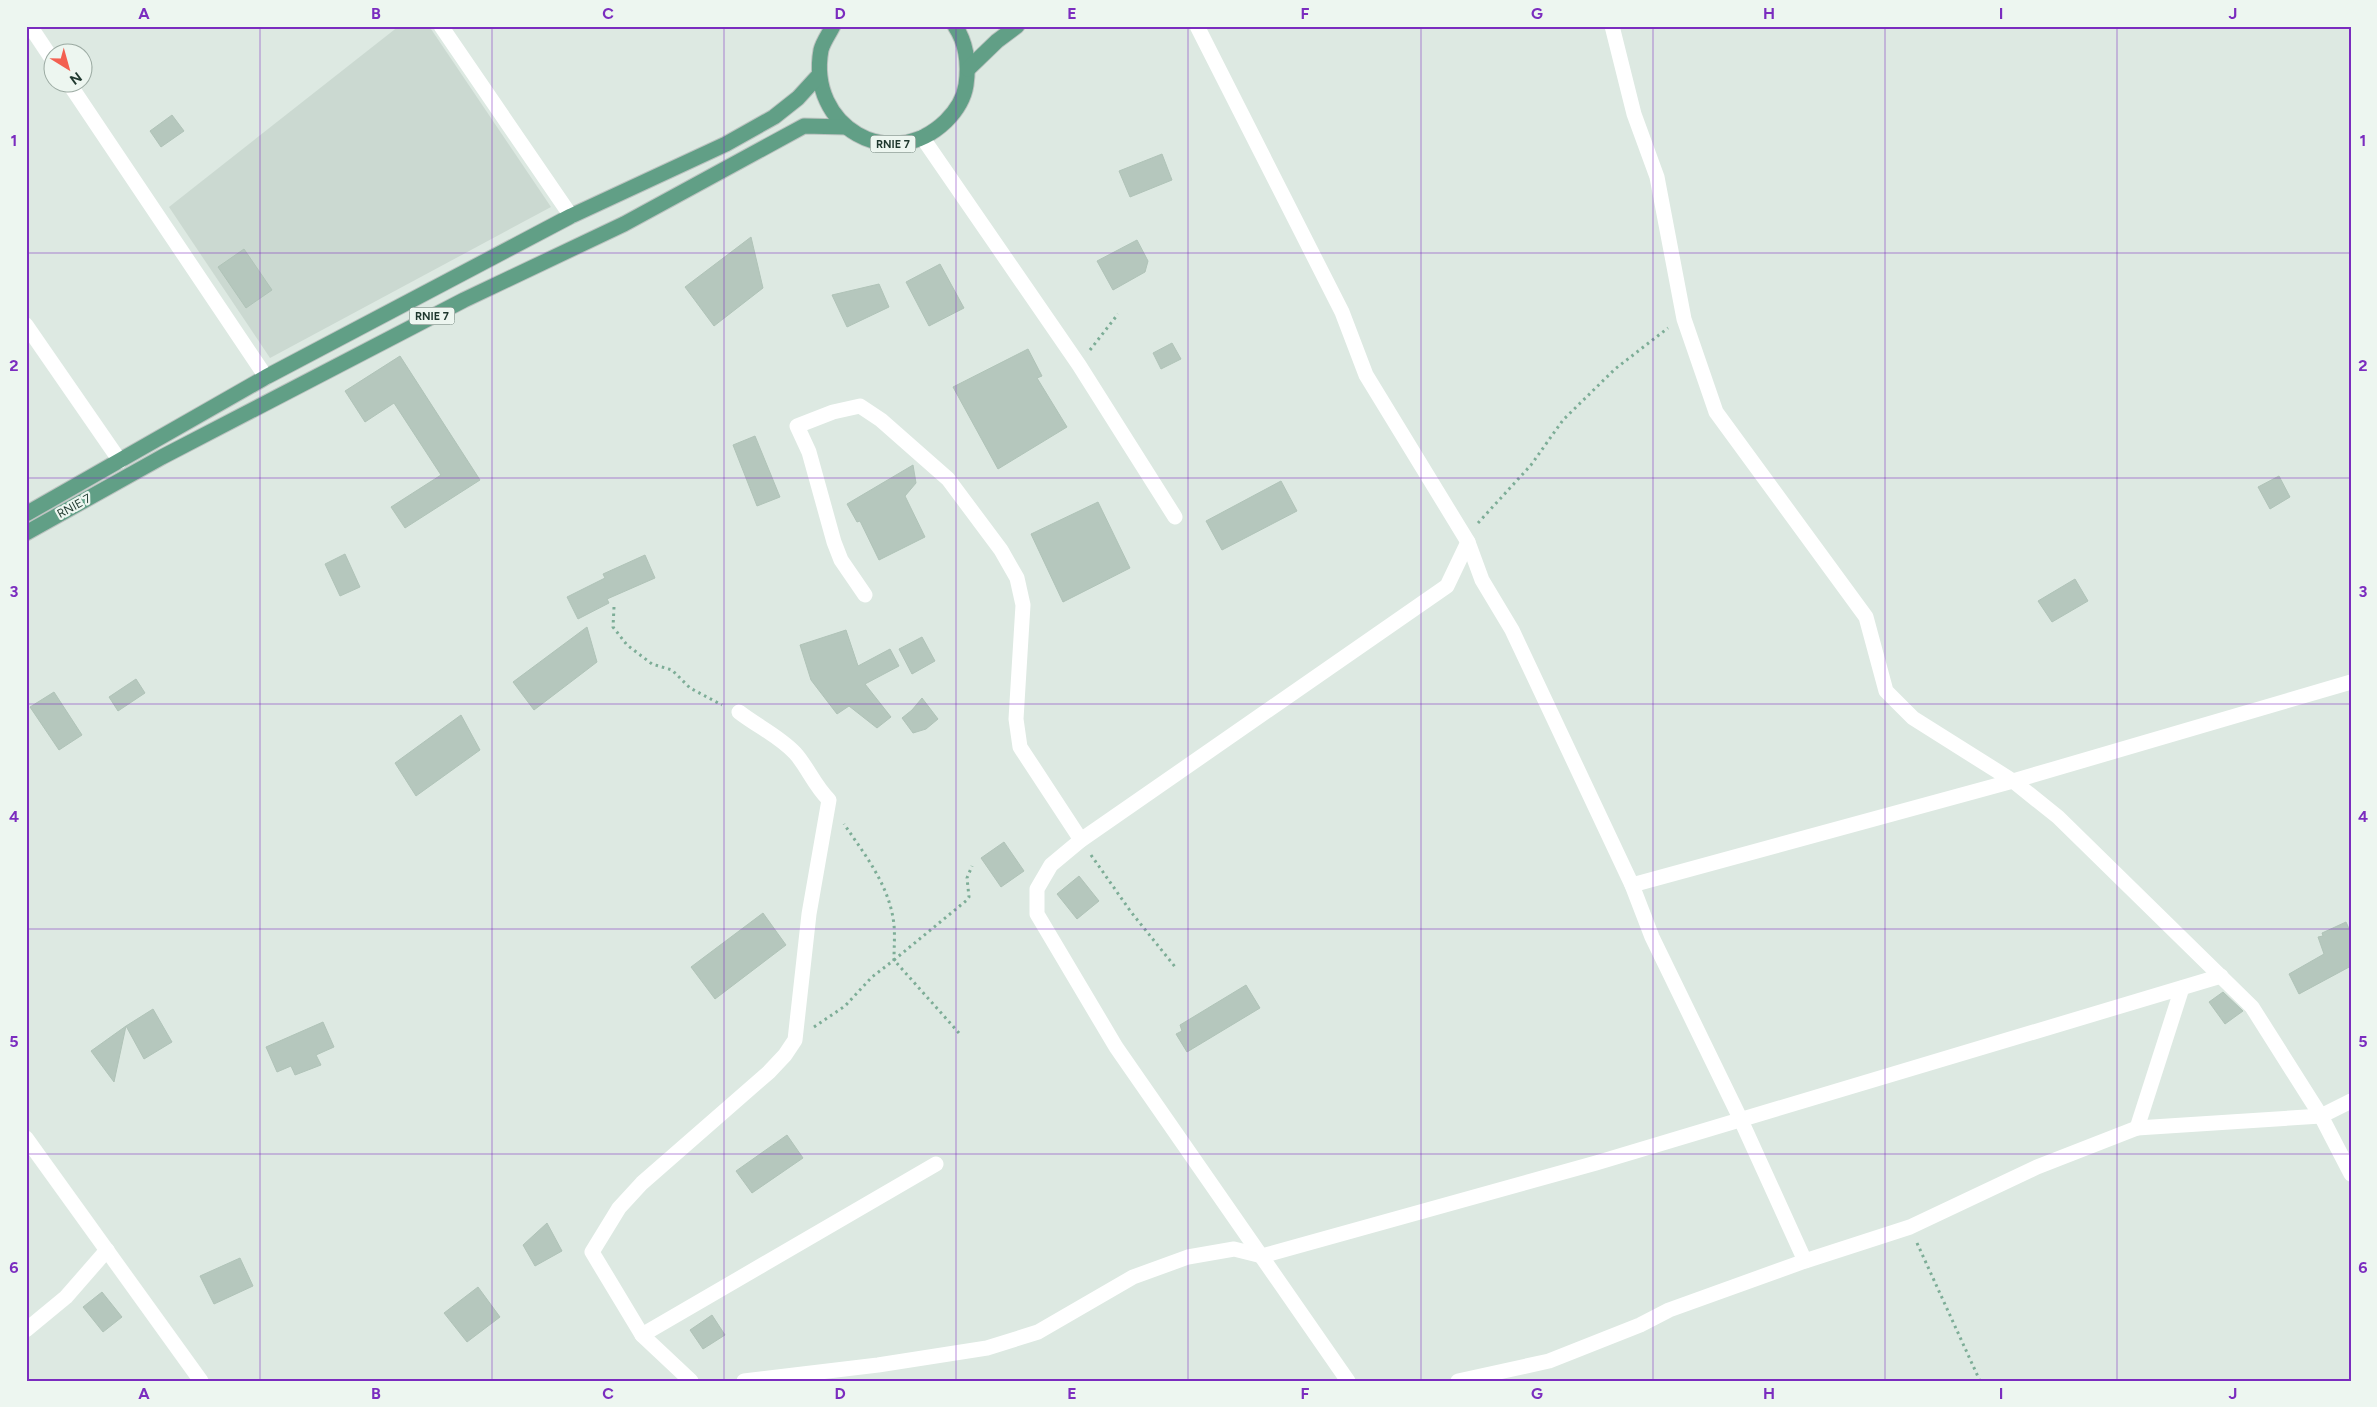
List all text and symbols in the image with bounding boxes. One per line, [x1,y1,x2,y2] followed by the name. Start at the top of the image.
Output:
[138,4,150,23] text: A
[371,4,381,23] text: B
[602,4,614,23] text: C
[834,4,846,23] text: D
[1067,4,1077,23] text: E
[1301,4,1310,23] text: F
[1531,4,1543,23] text: G
[1763,4,1775,23] text: H
[1999,4,2003,23] text: I
[2229,4,2237,23] text: J
[42,42,92,92] north arrow
[66,68,85,88] text: N
[11,131,17,150] text: 1
[2360,131,2366,150] text: 1
[870,136,916,152] road number: RNIE 7
[410,308,454,324] road number: RNIE 7
[9,356,19,375] text: 2
[2358,356,2368,375] text: 2
[55,491,94,521] street label: RNIE 7
[10,582,19,601] text: 3
[2359,582,2368,601] text: 3
[9,807,19,826] text: 4
[2358,807,2368,826] text: 4
[9,1032,19,1051] text: 5
[2358,1032,2368,1051] text: 5
[9,1258,19,1277] text: 6
[2358,1258,2368,1277] text: 6
[138,1384,150,1403] text: A
[371,1384,381,1403] text: B
[602,1384,614,1403] text: C
[834,1384,846,1403] text: D
[1067,1384,1077,1403] text: E
[1301,1384,1310,1403] text: F
[1531,1384,1543,1403] text: G
[1763,1384,1775,1403] text: H
[1999,1384,2003,1403] text: I
[2229,1384,2237,1403] text: J

